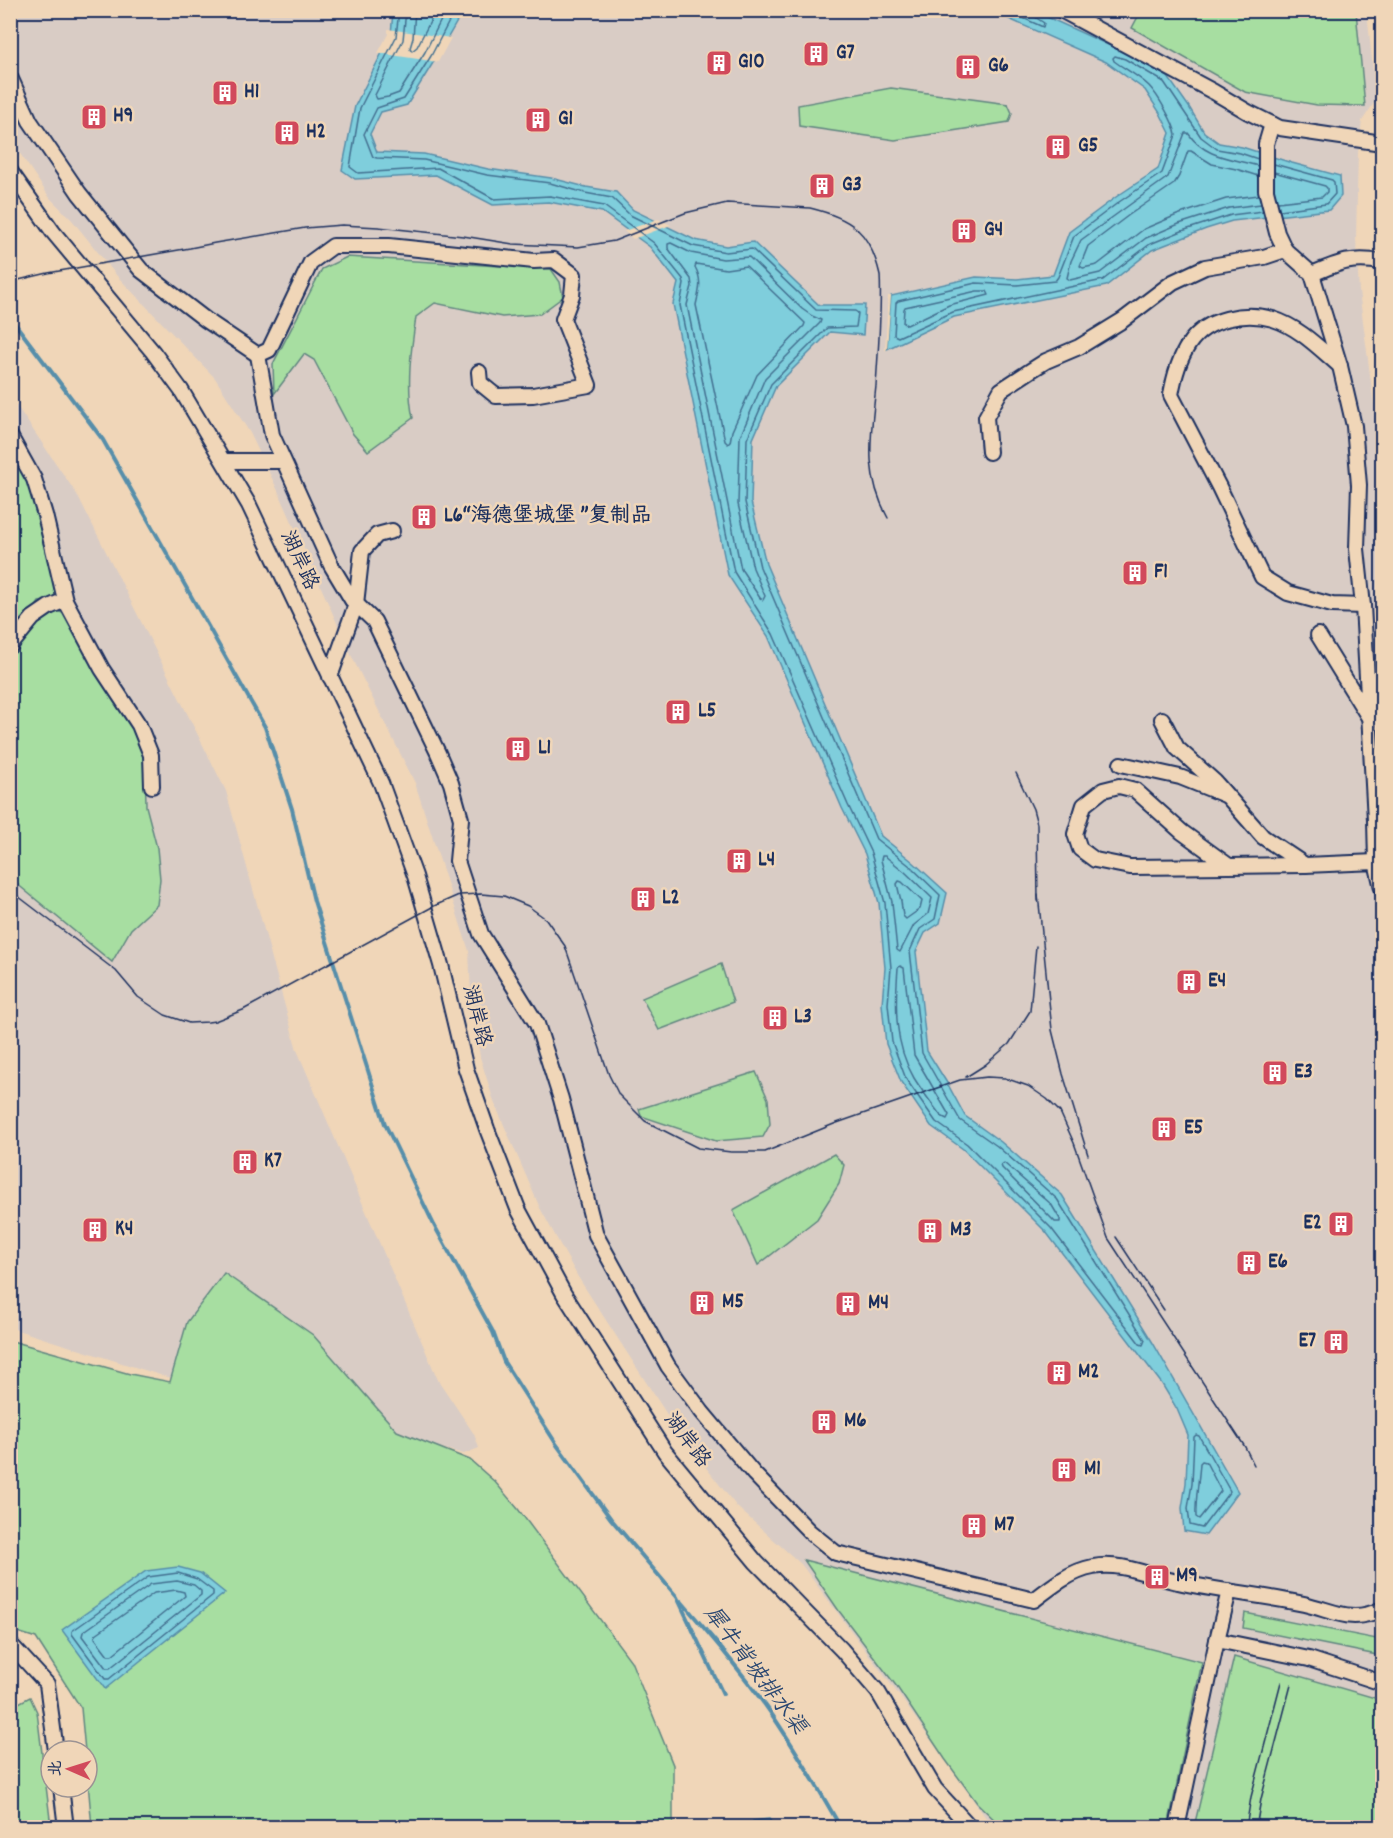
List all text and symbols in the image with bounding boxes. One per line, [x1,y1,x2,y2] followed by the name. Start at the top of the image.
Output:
[801,39,831,69] building icon: G7
[836,39,855,69] place label: G7
[704,48,734,78] building icon: G10
[738,48,765,78] place label: G10
[953,52,983,82] building icon: G6
[988,52,1009,82] place label: G6
[210,78,240,108] building icon: H1
[244,78,259,108] place label: H1
[79,102,109,132] building icon: H9
[113,102,133,132] place label: H9
[523,105,553,135] building icon: G1
[558,105,573,135] place label: G1
[272,118,302,148] building icon: H2
[306,118,326,148] place label: H2
[1043,132,1073,162] building icon: G5
[1078,132,1099,162] place label: G5
[807,171,837,201] building icon: G3
[842,171,862,201] place label: G3
[949,216,979,246] building icon: G4
[984,216,1003,246] place label: G4
[409,502,439,532] building icon: L6“海德堡城堡 ”复制品
[444,502,652,532] place label: L6“海德堡城堡 ”复制品
[271,526,325,596] street label: 湖岸路
[1120,558,1150,588] building icon: F1
[1154,558,1168,588] place label: F1
[663,697,693,727] building icon: L5
[698,697,717,727] place label: L5
[503,734,533,764] building icon: L1
[538,734,551,764] place label: L1
[724,846,754,876] building icon: L4
[758,846,775,876] place label: L4
[628,884,658,914] building icon: L2
[662,884,680,914] place label: L2
[1174,967,1204,997] building icon: E4
[1208,967,1226,997] place label: E4
[453,982,497,1050] street label: 湖岸路
[760,1003,790,1033] building icon: L3
[794,1003,812,1033] place label: L3
[1260,1058,1290,1088] building icon: E3
[1294,1058,1313,1088] place label: E3
[1149,1114,1179,1144] building icon: E5
[1184,1114,1204,1144] place label: E5
[230,1147,260,1177] building icon: K7
[264,1147,282,1177] place label: K7
[1303,1209,1322,1239] place label: E2
[1326,1209,1356,1239] building icon: E2
[80,1215,110,1245] building icon: K4
[115,1215,133,1245] place label: K4
[915,1216,945,1246] building icon: M3
[950,1216,972,1246] place label: M3
[1234,1248,1264,1278] building icon: E6
[1268,1248,1288,1278] place label: E6
[687,1288,717,1318] building icon: M5
[722,1288,744,1318] place label: M5
[833,1289,863,1319] building icon: M4
[868,1289,889,1319] place label: M4
[1298,1327,1316,1357] place label: E7
[1321,1327,1351,1357] building icon: E7
[1044,1358,1074,1388] building icon: M2
[1078,1358,1099,1388] place label: M2
[655,1407,717,1475] street label: 湖岸路
[809,1407,839,1437] building icon: M6
[844,1407,867,1437] place label: M6
[1049,1455,1079,1485] building icon: M1
[1084,1455,1101,1485] place label: M1
[959,1511,989,1541] building icon: M7
[994,1511,1014,1541] place label: M7
[1142,1562,1172,1592] building icon: M9
[1176,1562,1198,1592] place label: M9
[695,1599,814,1743] water label: 犀牛背坡排水渠
[39,1739,99,1799] north arrow
[45,1760,68,1777] text: 北

